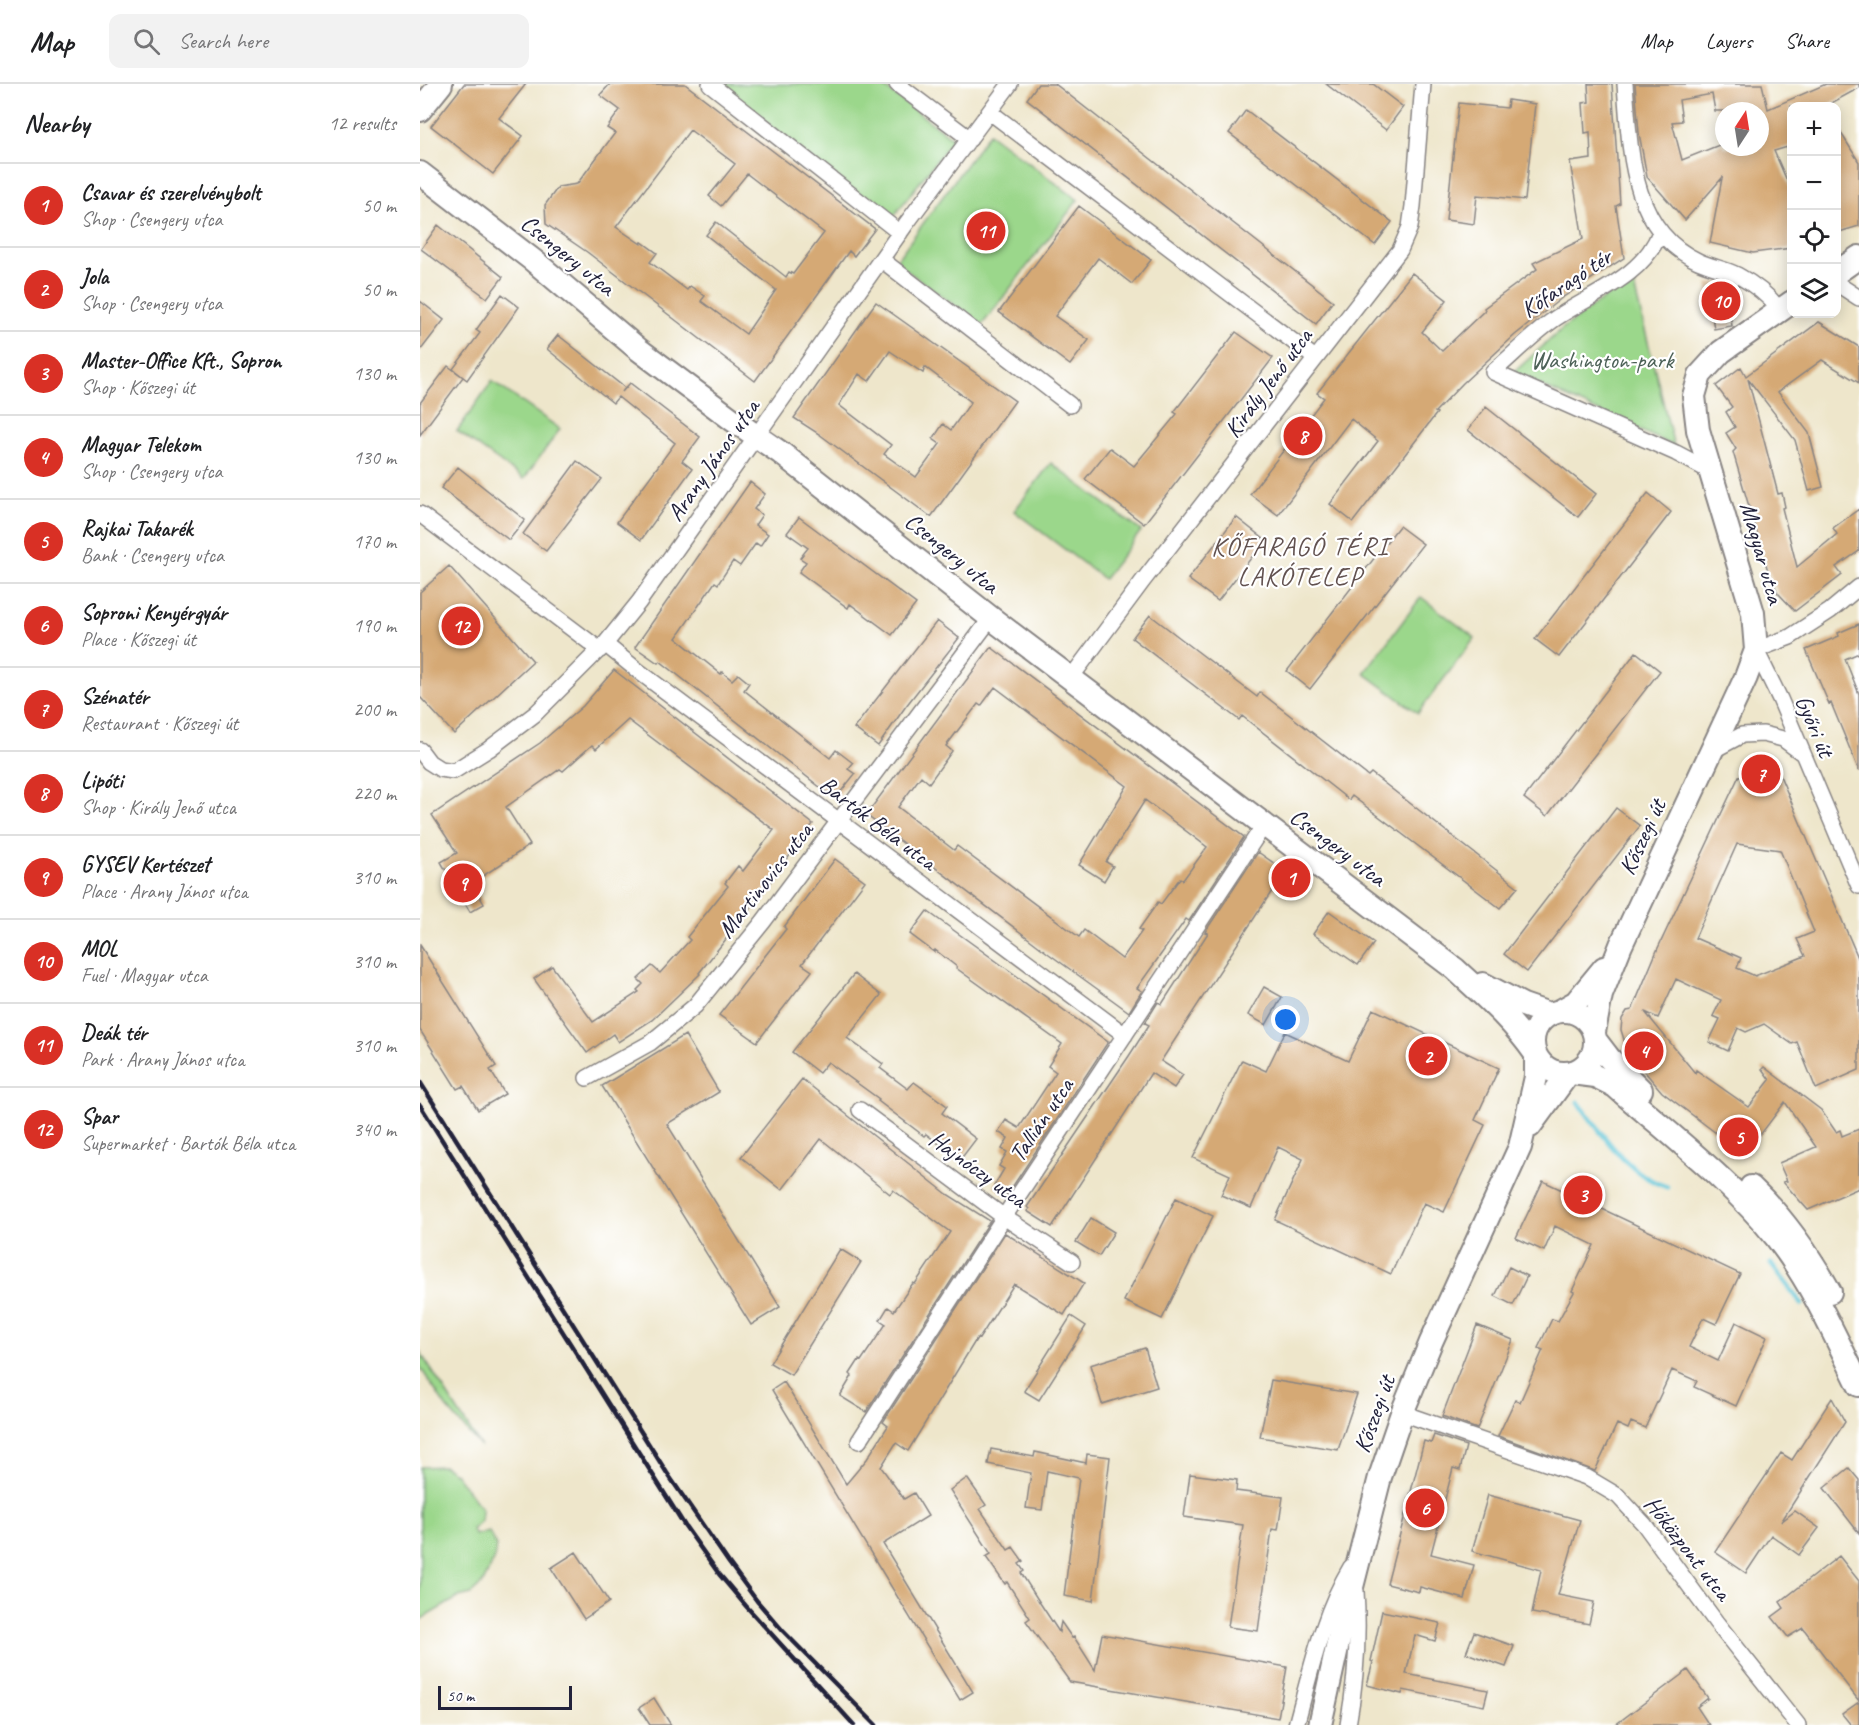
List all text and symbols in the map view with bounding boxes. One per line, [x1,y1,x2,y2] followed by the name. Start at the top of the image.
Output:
[109,14,529,68] search box
[30,24,73,59] text: Map
[130,25,163,58] icon: search
[178,27,268,55] text: Search here
[1640,28,1673,54] text: Map
[1706,28,1752,54] text: Layers
[1785,28,1829,54] text: Share
[1715,102,1769,156] north arrow
[1787,102,1841,318] map controls
[1787,102,1841,156] button: +
[24,107,89,140] text: Nearby
[328,111,396,136] text: 12 results
[1787,156,1841,210] button: −
[81,179,261,207] text: Csavar és szerelvénybolt
[39,193,48,218] text: 1
[362,193,396,218] text: 50 m
[81,207,222,232] text: Shop · Csengery utca
[515,208,622,303] street label: Csengery utca
[966,208,1006,254] pin: 11
[1787,210,1841,264] button: locate
[1515,240,1619,324] street label: Kőfaragó tér
[81,263,109,291] text: Jola
[1787,264,1841,318] button: layers
[39,277,48,302] text: 2
[362,277,396,302] text: 50 m
[1702,278,1740,324] pin: 10
[81,291,222,316] text: Shop · Csengery utca
[1217,321,1320,443] street label: Király Jenő utca
[1531,345,1676,375] park label: Washington-park
[81,347,281,375] text: Master-Office Kft., Sopron
[39,361,48,386] text: 3
[353,361,396,386] text: 130 m
[81,375,195,400] text: Shop · Kőszegi út
[660,392,767,527] street label: Arany János utca
[1284,414,1322,458] pin: 8
[81,431,201,459] text: Magyar Telekom
[39,445,48,470] text: 4
[353,445,396,470] text: 130 m
[81,459,222,484] text: Shop · Csengery utca
[1733,499,1791,609] street label: Magyar utca
[899,506,1006,601] street label: Csengery utca
[81,515,193,543] text: Rajkai Takarék
[39,529,48,554] text: 5
[353,529,396,554] text: 170 m
[1211,530,1393,593] district label: KŐFARAGÓ TÉRI LAKÓTELEP
[81,543,224,568] text: Bank · Csengery utca
[81,599,227,627] text: Soproni Kenyérgyár
[442,604,480,648] pin: 12
[39,613,48,638] text: 6
[353,613,396,638] text: 190 m
[81,627,196,652] text: Place · Kőszegi út
[81,683,149,711] text: Szénatér
[1789,691,1842,763] street label: Győri út
[39,697,48,722] text: 7
[353,697,396,722] text: 200 m
[81,711,238,736] text: Restaurant · Kőszegi út
[1742,752,1780,796] pin: 7
[81,767,123,795] text: Lipóti
[814,769,944,878] street label: Bartók Béla utca
[39,781,48,806] text: 8
[353,781,396,806] text: 220 m
[1612,793,1673,879] street label: Kőszegi út
[81,795,236,820] text: Shop · Király Jenő utca
[1284,801,1393,894] street label: Csengery utca
[711,815,821,944] street label: Martinovics utca
[81,851,210,879] text: GYSEV Kertészet
[1272,856,1310,900] pin: 1
[444,860,483,906] pin: 9
[39,865,48,890] text: 9
[353,865,396,890] text: 310 m
[81,879,248,904] text: Place · Arany János utca
[81,935,118,963] text: MOL
[35,949,53,974] text: 10
[353,949,396,974] text: 310 m
[81,963,207,988] text: Fuel · Magyar utca
[1271,1005,1300,1034] your location
[81,1019,147,1047] text: Deák tér
[1624,1028,1664,1074] pin: 4
[35,1033,53,1058] text: 11
[353,1033,396,1058] text: 310 m
[1408,1034,1448,1078] pin: 2
[81,1047,244,1072] text: Park · Arany János utca
[1002,1071,1081,1168] street label: Tallián utca
[81,1103,118,1131] text: Spar
[1720,1114,1758,1160] pin: 5
[35,1117,53,1142] text: 12
[353,1117,396,1142] text: 340 m
[923,1124,1034,1215] street label: Hajnóczy utca
[81,1131,295,1156] text: Supermarket · Bartók Béla utca
[1564,1172,1602,1218] pin: 3
[1346,1370,1402,1457] street label: Kőszegi út
[1406,1486,1444,1530] pin: 6
[1638,1490,1739,1608] street label: Hőközpont utca
[438,1683,572,1710] scale bar
[447,1686,474,1706] text: 50 m

